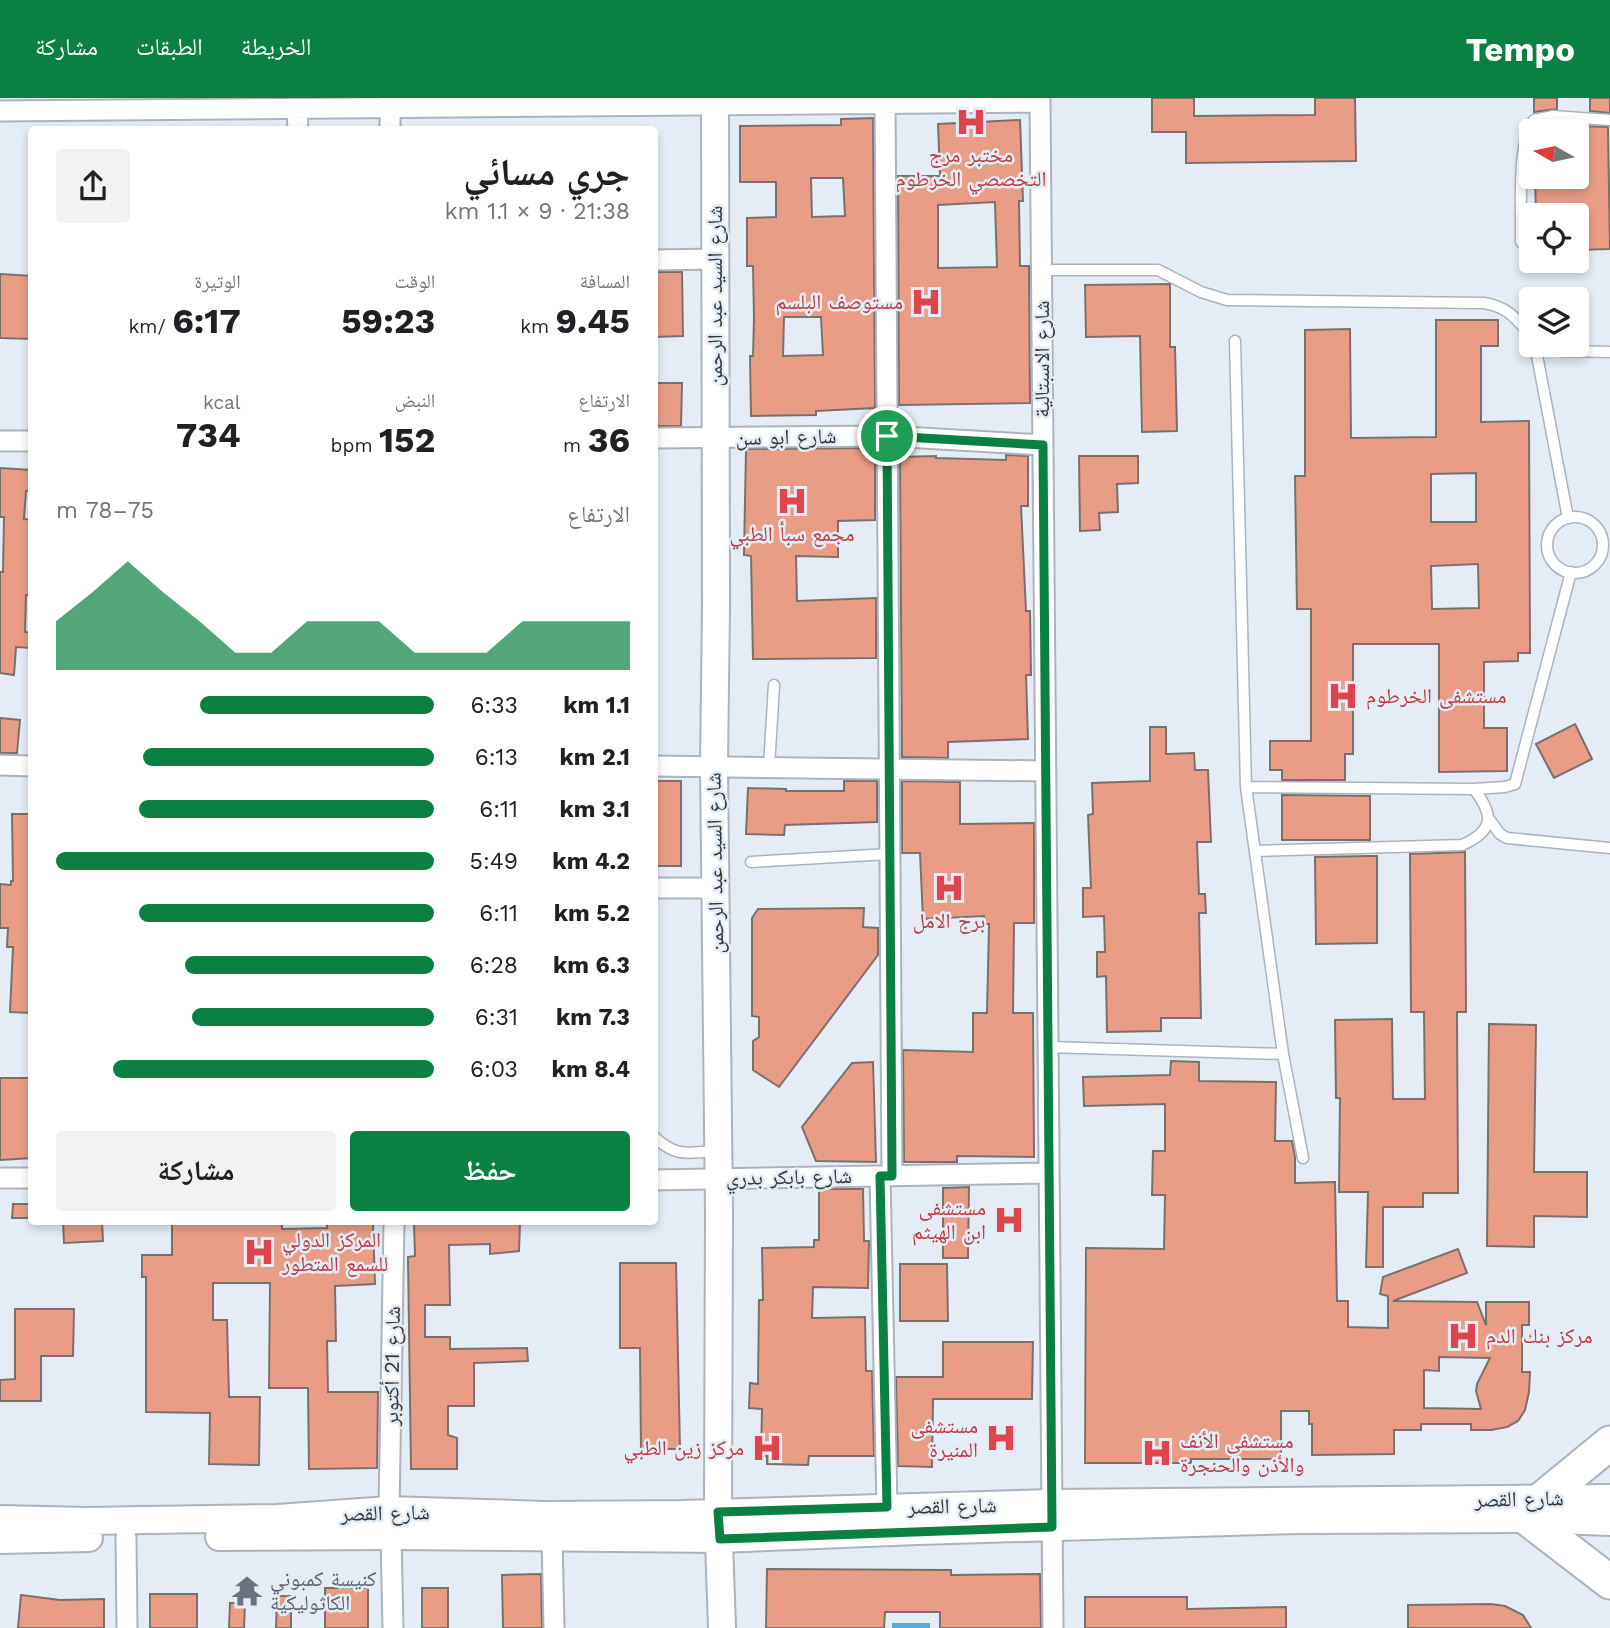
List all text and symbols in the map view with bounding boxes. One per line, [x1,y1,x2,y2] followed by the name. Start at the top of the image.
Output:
[1466,30,1575,69] text: Tempo
[35,33,98,61] text: مشاركة
[136,33,203,61] text: الطبقات
[241,33,311,61] text: الخريطة
[954,105,988,139] hospital icon: مختبر مرج التخصصي الخرطوم
[1519,119,1589,189] north arrow
[1519,119,1589,357] map controls
[895,142,1047,195] place label: مختبر مرج التخصصي الخرطوم
[56,149,130,223] button: share
[463,150,630,194] text: جري مسائي
[444,198,630,225] text: 21:38 · 9 × 1.1 km
[1519,203,1589,273] button: locate
[702,205,728,387] street label: شارع السيد عبد الرحمن
[194,270,241,293] text: الوتيرة
[394,270,435,293] text: الوقت
[580,270,630,293] text: المسافة
[909,285,943,319] hospital icon: مستوصف البلسم
[1519,287,1589,357] button: layers
[776,289,903,316] place label: مستوصف البلسم
[172,300,241,342] text: 6:17
[341,300,435,342] text: 59:23
[556,300,630,342] text: 9.45
[1029,300,1055,418] street label: شارع الاسبتالية
[128,315,172,338] text: /km
[520,315,556,338] text: km
[395,389,435,412] text: النبض
[578,389,630,412] text: الارتفاع
[203,391,241,414] text: kcal
[857,406,917,466] pin
[176,414,241,456] text: 734
[868,417,906,455] icon: arrive
[379,419,435,461] text: 152
[588,419,630,461] text: 36
[735,423,837,451] street label: شارع ابو سن
[331,434,379,457] text: bpm
[563,434,588,457] text: m
[775,484,809,518] hospital icon: مجمع سبأ الطبي
[56,497,154,524] text: 75–78 m
[567,501,630,528] text: الارتفاع
[729,521,855,550] place label: مجمع سبأ الطبي
[1326,679,1360,713] hospital icon: مستشفى الخرطوم
[1366,683,1507,710] place label: مستشفى الخرطوم
[470,692,518,719] text: 6:33
[563,692,630,719] text: 1.1 km
[475,744,518,771] text: 6:13
[560,744,630,771] text: 2.1 km
[700,772,730,954] street label: شارع السيد عبد الرحمن
[479,796,518,823] text: 6:11
[560,796,630,823] text: 3.1 km
[470,848,518,875] text: 5:49
[552,848,630,875] text: 4.2 km
[932,871,966,905] hospital icon: برج الامل
[479,900,518,927] text: 6:11
[554,900,630,927] text: 5.2 km
[913,908,985,934] place label: برج الامل
[470,952,518,979] text: 6:28
[553,952,630,979] text: 6.3 km
[475,1004,518,1031] text: 6:31
[556,1004,630,1031] text: 7.3 km
[470,1056,518,1083] text: 6:03
[552,1056,630,1083] text: 8.4 km
[56,1131,336,1211] button: مشاركة
[350,1131,630,1211] button: حفظ
[726,1163,852,1194] street label: شارع بابكر بدري
[912,1195,986,1246] place label: مستشفى ابن الهيثم
[992,1203,1026,1237] hospital icon: مستشفى ابن الهيثم
[281,1227,388,1277] place label: المركز الدولي للسمع المتطور
[242,1235,276,1269] hospital icon: المركز الدولي للسمع المتطور
[378,1306,406,1427] street label: شارع 21 أكتوبر
[1446,1319,1480,1353] hospital icon: مركز بنك الدم
[1486,1323,1593,1350] place label: مركز بنك الدم
[910,1413,978,1462] place label: مستشفى المنيرة
[984,1421,1018,1455] hospital icon: مستشفى المنيرة
[1180,1428,1304,1477] place label: مستشفى الأنف والأذن والحنجرة
[750,1431,784,1465] hospital icon: مركز زين الطبي
[624,1435,744,1464] place label: مركز زين الطبي
[1140,1436,1174,1470] hospital icon: مستشفى الأنف والأذن والحنجرة
[1473,1485,1564,1513] street label: شارع القصر
[906,1492,997,1520] street label: شارع القصر
[339,1499,430,1527] street label: شارع القصر
[270,1566,377,1615] place label: كنيسة كمبوني الكاثوليكية
[230,1574,264,1608] temple icon: كنيسة كمبوني الكاثوليكية

